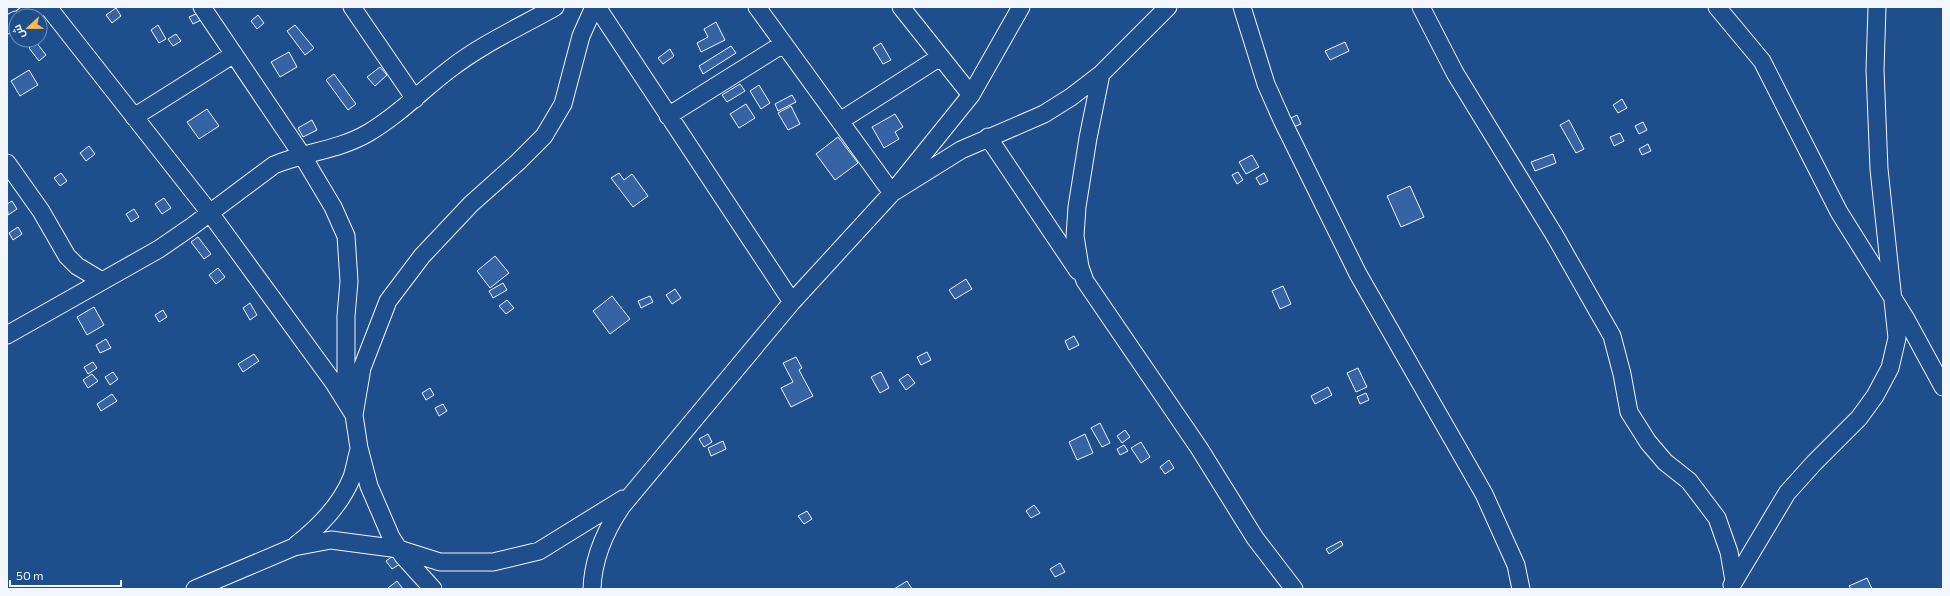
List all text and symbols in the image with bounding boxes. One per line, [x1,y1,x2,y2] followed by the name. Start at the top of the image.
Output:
[8,8,48,48] north arrow
[10,23,28,41] text: ش
[10,562,121,588] scale bar
[16,568,44,582] text: 50 m

